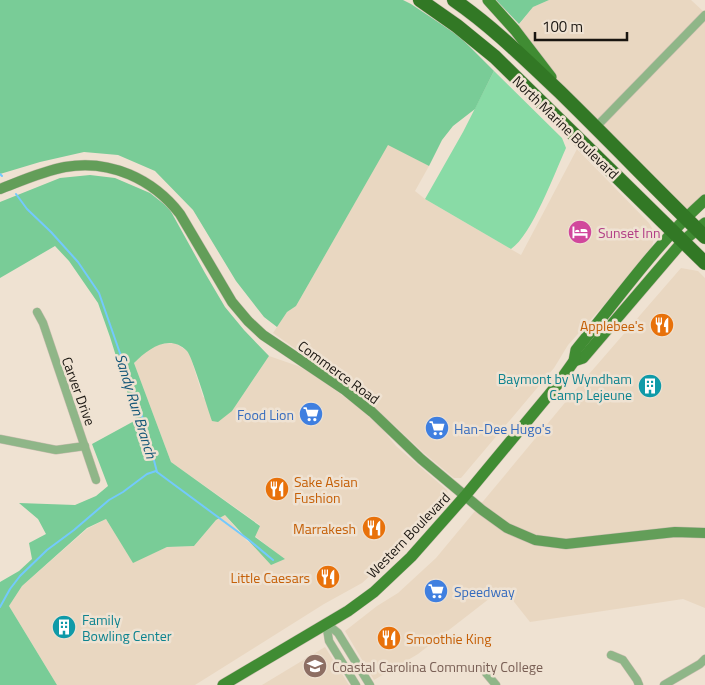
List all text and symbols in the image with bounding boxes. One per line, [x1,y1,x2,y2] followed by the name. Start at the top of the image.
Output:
[535,10,628,42] scale bar
[542,15,583,38] text: 100 m
[508,71,624,183] street label: North Marine Boulevard
[567,219,593,245] hotel icon: Sunset Inn
[598,222,661,243] place label: Sunset Inn
[649,312,675,338] restaurant icon: Applebee's
[580,315,644,336] place label: Applebee's
[294,335,384,409] street label: Commerce Road
[109,351,163,462] water label: Sandy Run Branch
[57,354,101,428] street label: Carver Drive
[498,368,632,405] place label: Baymont by Wyndham Camp Lejeune
[637,373,663,399] building icon: Baymont by Wyndham Camp Lejeune
[298,401,324,427] supermarket icon: Food Lion
[237,404,294,425] place label: Food Lion
[424,415,450,441] supermarket icon: Han-Dee Hugo's
[454,418,551,439] place label: Han-Dee Hugo's
[294,471,358,508] place label: Sake Asian Fushion
[264,476,290,502] restaurant icon: Sake Asian Fushion
[361,487,455,583] street label: Western Boulevard
[361,515,387,541] restaurant icon: Marrakesh
[293,518,356,539] place label: Marrakesh
[315,564,341,590] restaurant icon: Little Caesars
[230,567,310,588] place label: Little Caesars
[423,578,449,604] supermarket icon: Speedway
[454,581,515,602] place label: Speedway
[82,609,172,646] place label: Family Bowling Center
[51,614,77,640] building icon: Family Bowling Center
[376,625,402,651] restaurant icon: Smoothie King
[406,628,491,649] place label: Smoothie King
[302,653,328,679] school or university icon: Coastal Carolina Community College
[332,656,543,677] place label: Coastal Carolina Community College

